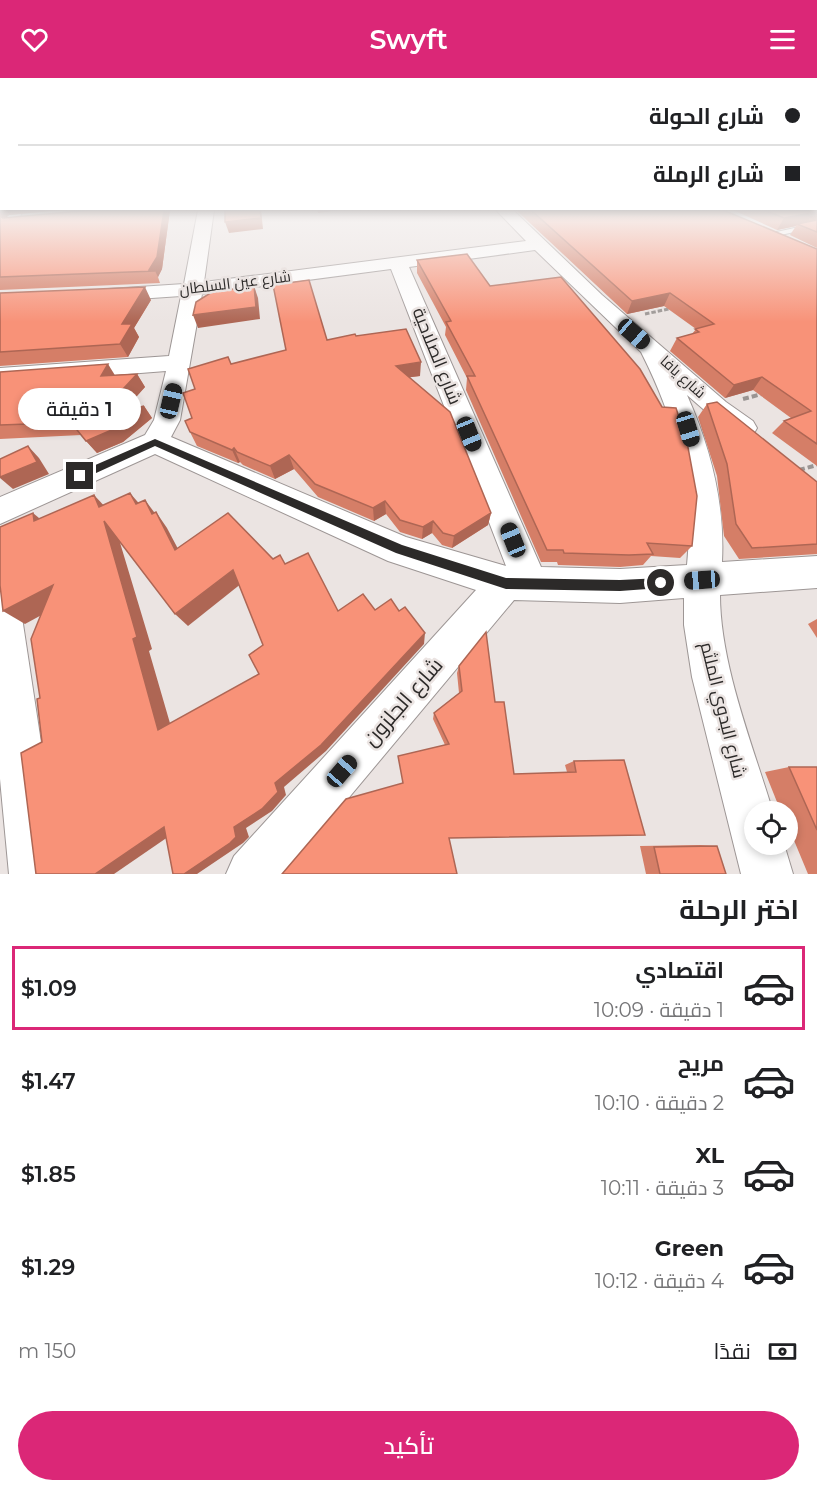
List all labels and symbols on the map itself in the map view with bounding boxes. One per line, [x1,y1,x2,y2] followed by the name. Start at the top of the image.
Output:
[178,266,292,301] street label: شارع عين السلطان
[407,304,466,408] street label: شارع الصلاحية
[615,315,653,353] car
[655,351,710,404] street label: شارع يافا
[158,381,184,421] car
[19,389,142,431] callout: 1 دقيقة
[674,409,702,449] car
[454,414,484,454] car
[66,462,93,489] route end
[498,520,528,560] car
[647,569,674,596] route start
[683,570,721,590] car
[693,640,751,781] street label: شارع البدوي الملثم
[358,653,449,752] street label: شارع الجلزون
[323,752,361,790] car

